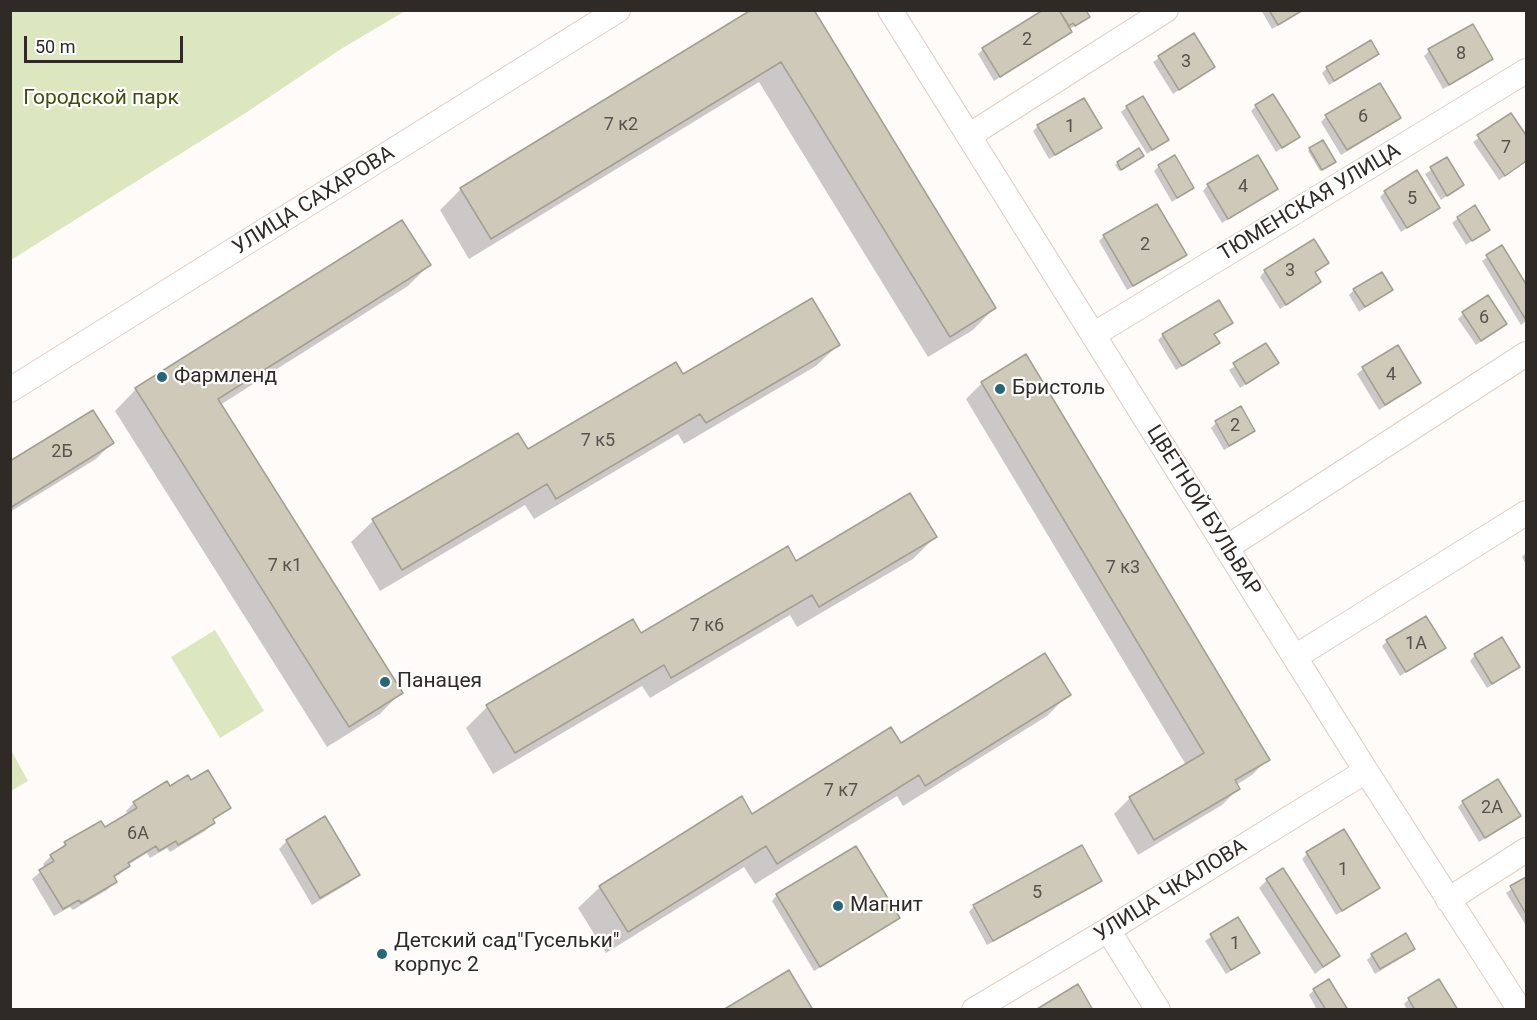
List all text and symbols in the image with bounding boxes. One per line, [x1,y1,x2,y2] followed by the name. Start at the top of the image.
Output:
[27,24,186,62] scale bar
[1022,29,1032,51] house number: 2
[35,36,75,57] text: 50 m
[1456,43,1466,65] house number: 8
[1181,51,1191,73] house number: 3
[23,86,179,112] park label: Городской парк
[1358,106,1368,128] house number: 6
[604,114,638,136] house number: 7 к2
[1065,116,1075,138] house number: 1
[1501,137,1511,159] house number: 7
[1214,139,1406,267] street label: ТЮМЕНСКАЯ УЛИЦА
[229,141,399,261] street label: УЛИЦА САХАРОВА
[1238,176,1248,198] house number: 4
[1407,188,1417,210] house number: 5
[1140,234,1150,256] house number: 2
[1285,260,1295,282] house number: 3
[1479,307,1489,329] house number: 6
[174,364,277,390] place label: Фармленд
[1386,364,1396,386] house number: 4
[155,370,169,384] marker: Фармленд
[1012,376,1105,402] place label: Бристоль
[993,382,1007,396] marker: Бристоль
[1230,415,1240,437] house number: 2
[1140,421,1266,601] street label: ЦВЕТНОЙ БУЛЬВАР
[581,430,615,452] house number: 7 к5
[51,441,73,463] house number: 2Б
[268,555,302,577] house number: 7 к1
[1106,557,1140,579] house number: 7 к3
[690,615,724,637] house number: 7 к6
[1405,633,1427,655] house number: 1А
[397,669,482,695] place label: Панацея
[378,675,392,689] marker: Панацея
[824,780,858,802] house number: 7 к7
[1481,797,1503,819] house number: 2А
[127,823,149,845] house number: 6А
[1090,834,1252,948] street label: УЛИЦА ЧКАЛОВА
[1338,859,1348,881] house number: 1
[1032,882,1042,904] house number: 5
[850,893,923,919] place label: Магнит
[831,899,845,913] marker: Магнит
[394,929,620,979] place label: Детский сад"Гусельки" корпус 2
[1230,933,1240,955] house number: 1
[375,947,389,961] marker: Детский сад"Гусельки" корпус 2

